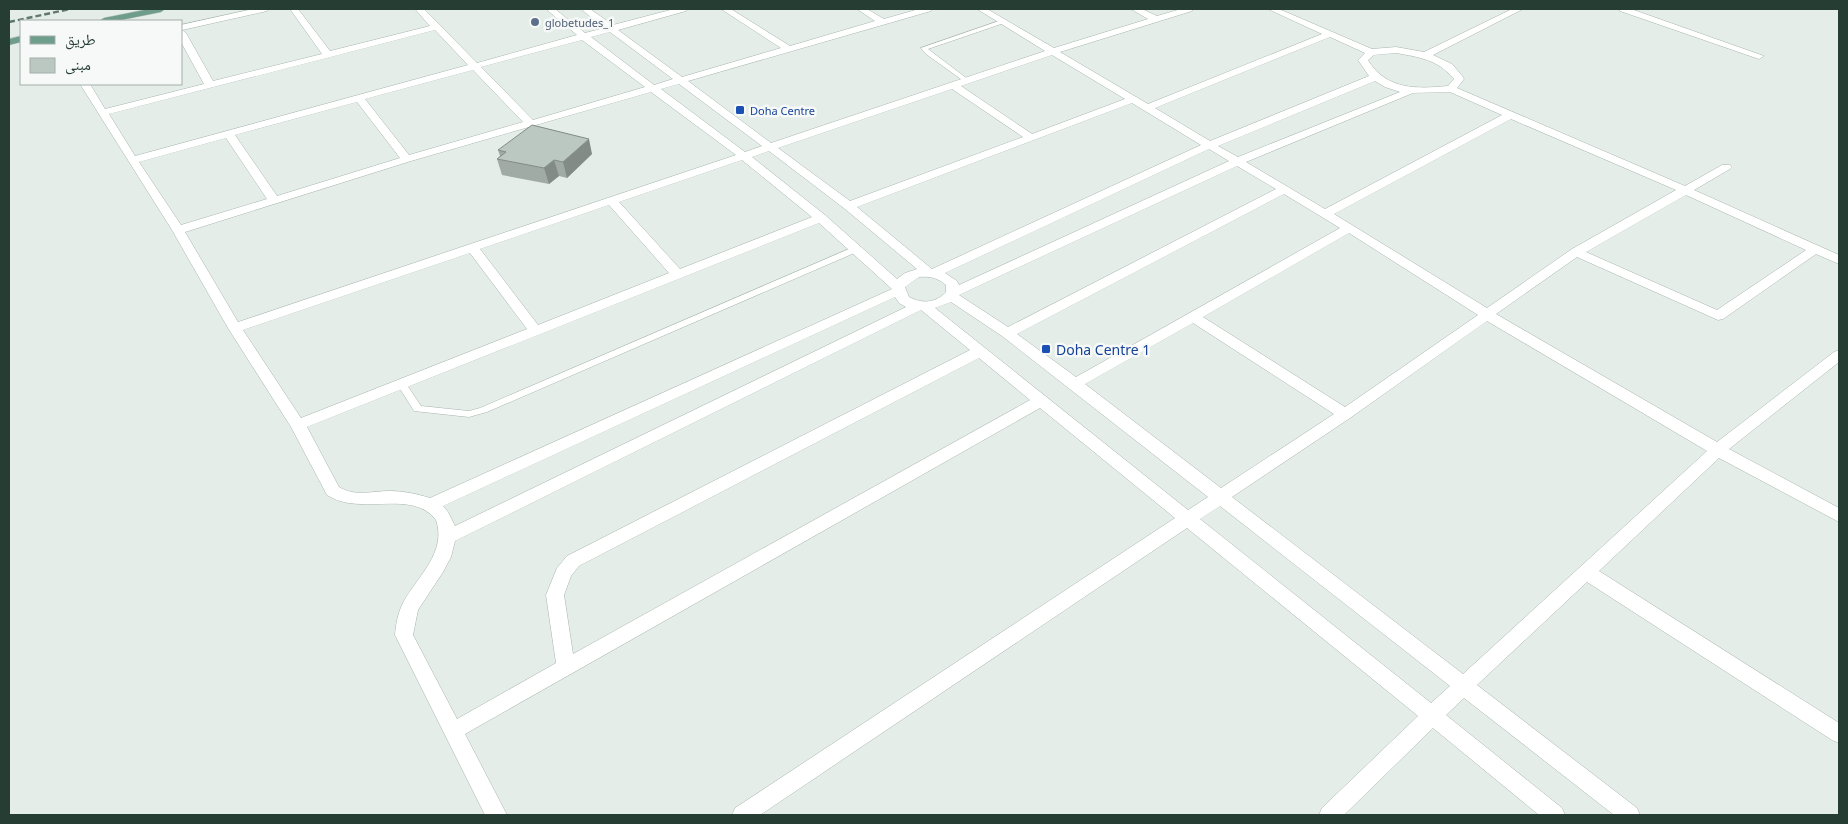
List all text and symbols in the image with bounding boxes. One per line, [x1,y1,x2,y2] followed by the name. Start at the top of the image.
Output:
[545,15,614,30] place label: globetudes_1
[529,16,541,28] marker: globetudes_1
[20,20,182,85] legend
[65,29,96,50] text: طريق
[65,54,91,75] text: مبنى
[750,103,815,118] place label: Doha Centre
[734,104,746,116] marker: Doha Centre
[1056,340,1150,359] place label: Doha Centre 1
[1040,343,1052,355] marker: Doha Centre 1

